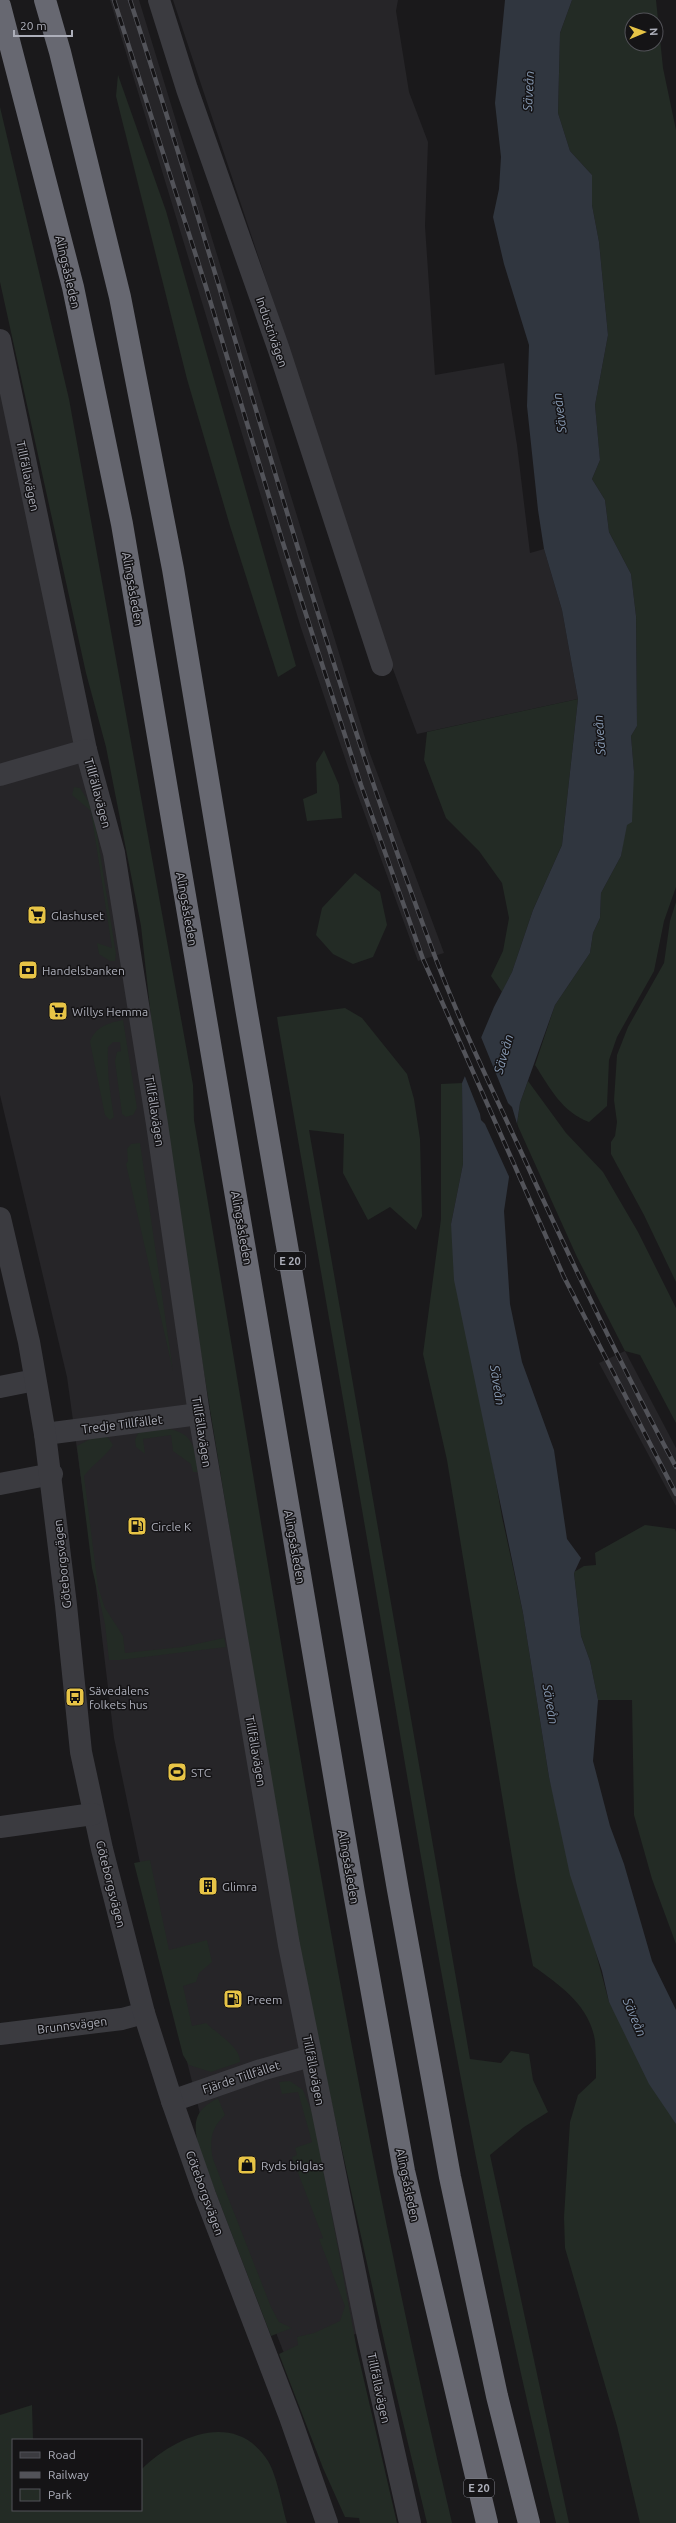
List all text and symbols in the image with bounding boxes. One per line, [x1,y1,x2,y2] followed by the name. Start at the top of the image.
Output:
[14,12,72,38] scale bar
[624,12,664,52] north arrow
[20,19,47,32] text: 20 m
[648,27,660,36] text: N
[520,70,536,113] water label: Säveån
[53,234,83,310] street label: Alingsåsleden
[254,295,290,369] street label: Industrivägen
[550,392,569,435] water label: Säveån
[14,440,42,512] street label: Tillfällavägen
[120,551,146,627] street label: Alingsåsleden
[591,714,607,757] water label: Säveån
[82,757,114,829] street label: Tillfällavägen
[174,871,200,947] street label: Alingsåsleden
[26,904,48,926] supermarket icon: Glashuset
[51,909,104,922] place label: Glashuset
[17,959,39,981] bank icon: Handelsbanken
[42,964,125,977] place label: Handelsbanken
[47,1000,69,1022] supermarket icon: Willys Hemma
[72,1005,148,1018] place label: Willys Hemma
[490,1033,515,1076] water label: Säveån
[143,1075,167,1147] street label: Tillfällavägen
[229,1190,255,1266] street label: Alingsåsleden
[275,1252,305,1270] road number: E 20
[488,1363,508,1406] water label: Säveån
[190,1396,214,1468] street label: Tillfällavägen
[81,1413,163,1435] street label: Tredje Tillfället
[282,1509,308,1585] street label: Alingsåsleden
[126,1515,148,1537] fuel station icon: Circle K
[51,1519,73,1609] street label: Göteborgsvägen
[151,1520,192,1533] place label: Circle K
[540,1682,561,1725] water label: Säveån
[89,1684,149,1711] place label: Sävedalens folkets hus
[64,1686,86,1708] bus stop icon: Sävedalens folkets hus
[243,1715,269,1787] street label: Tillfällavägen
[166,1761,188,1783] sports icon: STC
[191,1766,212,1779] place label: STC
[336,1829,362,1905] street label: Alingsåsleden
[94,1839,128,1929] street label: Göteborgsvägen
[197,1875,219,1897] building icon: Glimra
[222,1880,257,1893] place label: Glimra
[222,1988,244,2010] fuel station icon: Preem
[247,1993,282,2006] place label: Preem
[620,1995,649,2038] water label: Säveån
[36,2014,108,2036] street label: Brunnsvägen
[301,2034,327,2106] street label: Tillfällavägen
[201,2058,282,2096] street label: Fjärde Tillfället
[394,2147,422,2223] street label: Alingsåsleden
[184,2149,226,2237] street label: Göteborgsvägen
[236,2154,258,2176] shop icon: Ryds bilglas
[261,2159,324,2172] place label: Ryds bilglas
[365,2352,393,2424] street label: Tillfällavägen
[12,2439,142,2511] legend
[48,2448,76,2461] text: Road
[48,2468,89,2481] text: Railway
[464,2479,494,2497] road number: E 20
[48,2488,72,2501] text: Park

